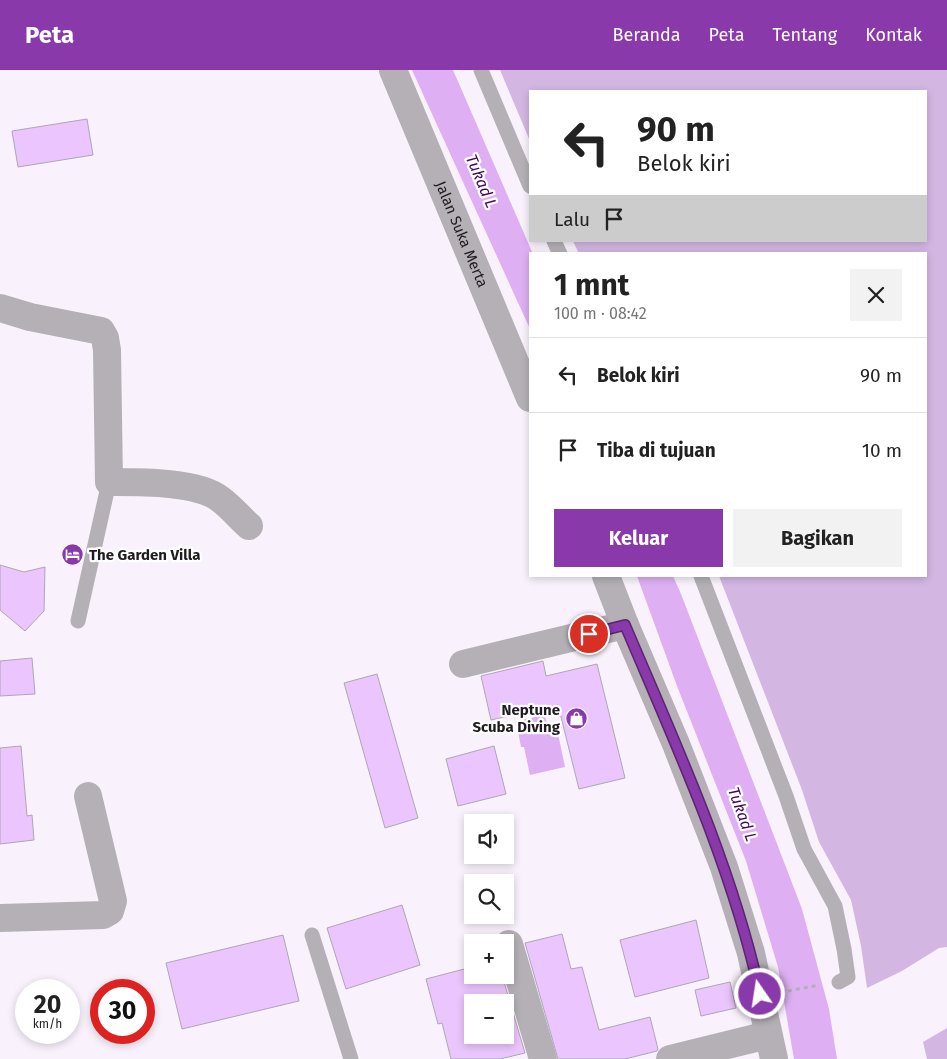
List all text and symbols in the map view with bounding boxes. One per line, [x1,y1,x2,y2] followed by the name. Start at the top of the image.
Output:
[25,21,74,49] text: Peta
[613,24,681,46] text: Beranda
[709,24,744,46] text: Peta
[772,24,837,46] text: Tentang
[865,24,922,46] text: Kontak
[637,108,715,150] text: 90 m
[554,110,619,175] icon: left
[637,150,731,177] text: Belok kiri
[462,152,501,211] water label: Tukad L
[431,178,492,290] street label: Jalan Suka Merta
[600,205,628,233] icon: arrive
[554,208,590,231] text: Lalu
[554,267,629,303] text: 1 mnt
[850,269,902,321] button: close
[554,304,647,323] text: 100 m · 08:42
[554,361,582,389] icon: left
[597,364,680,387] text: Belok kiri
[860,364,902,387] text: 90 m
[554,436,582,464] icon: arrive
[597,439,716,462] text: Tiba di tujuan
[862,439,902,462] text: 10 m
[554,509,723,567] button: Keluar
[733,509,902,567] button: Bagikan
[61,543,85,567] hotel icon: The Garden Villa
[89,546,200,564] place label: The Garden Villa
[568,613,610,655] pin
[575,620,603,648] icon: arrive
[472,701,561,736] place label: Neptune Scuba Diving
[564,707,588,731] shop icon: Neptune Scuba Diving
[724,785,761,844] water label: Tukad L
[464,814,514,1044] map controls
[464,814,514,864] button: sound
[464,874,514,924] button: search
[464,934,514,984] button: +
[733,967,785,1019] position arrow
[90,979,155,1044] speed limit sign: 30
[34,990,61,1020] text: 20
[464,994,514,1044] button: −
[33,1017,62,1031] text: km/h

